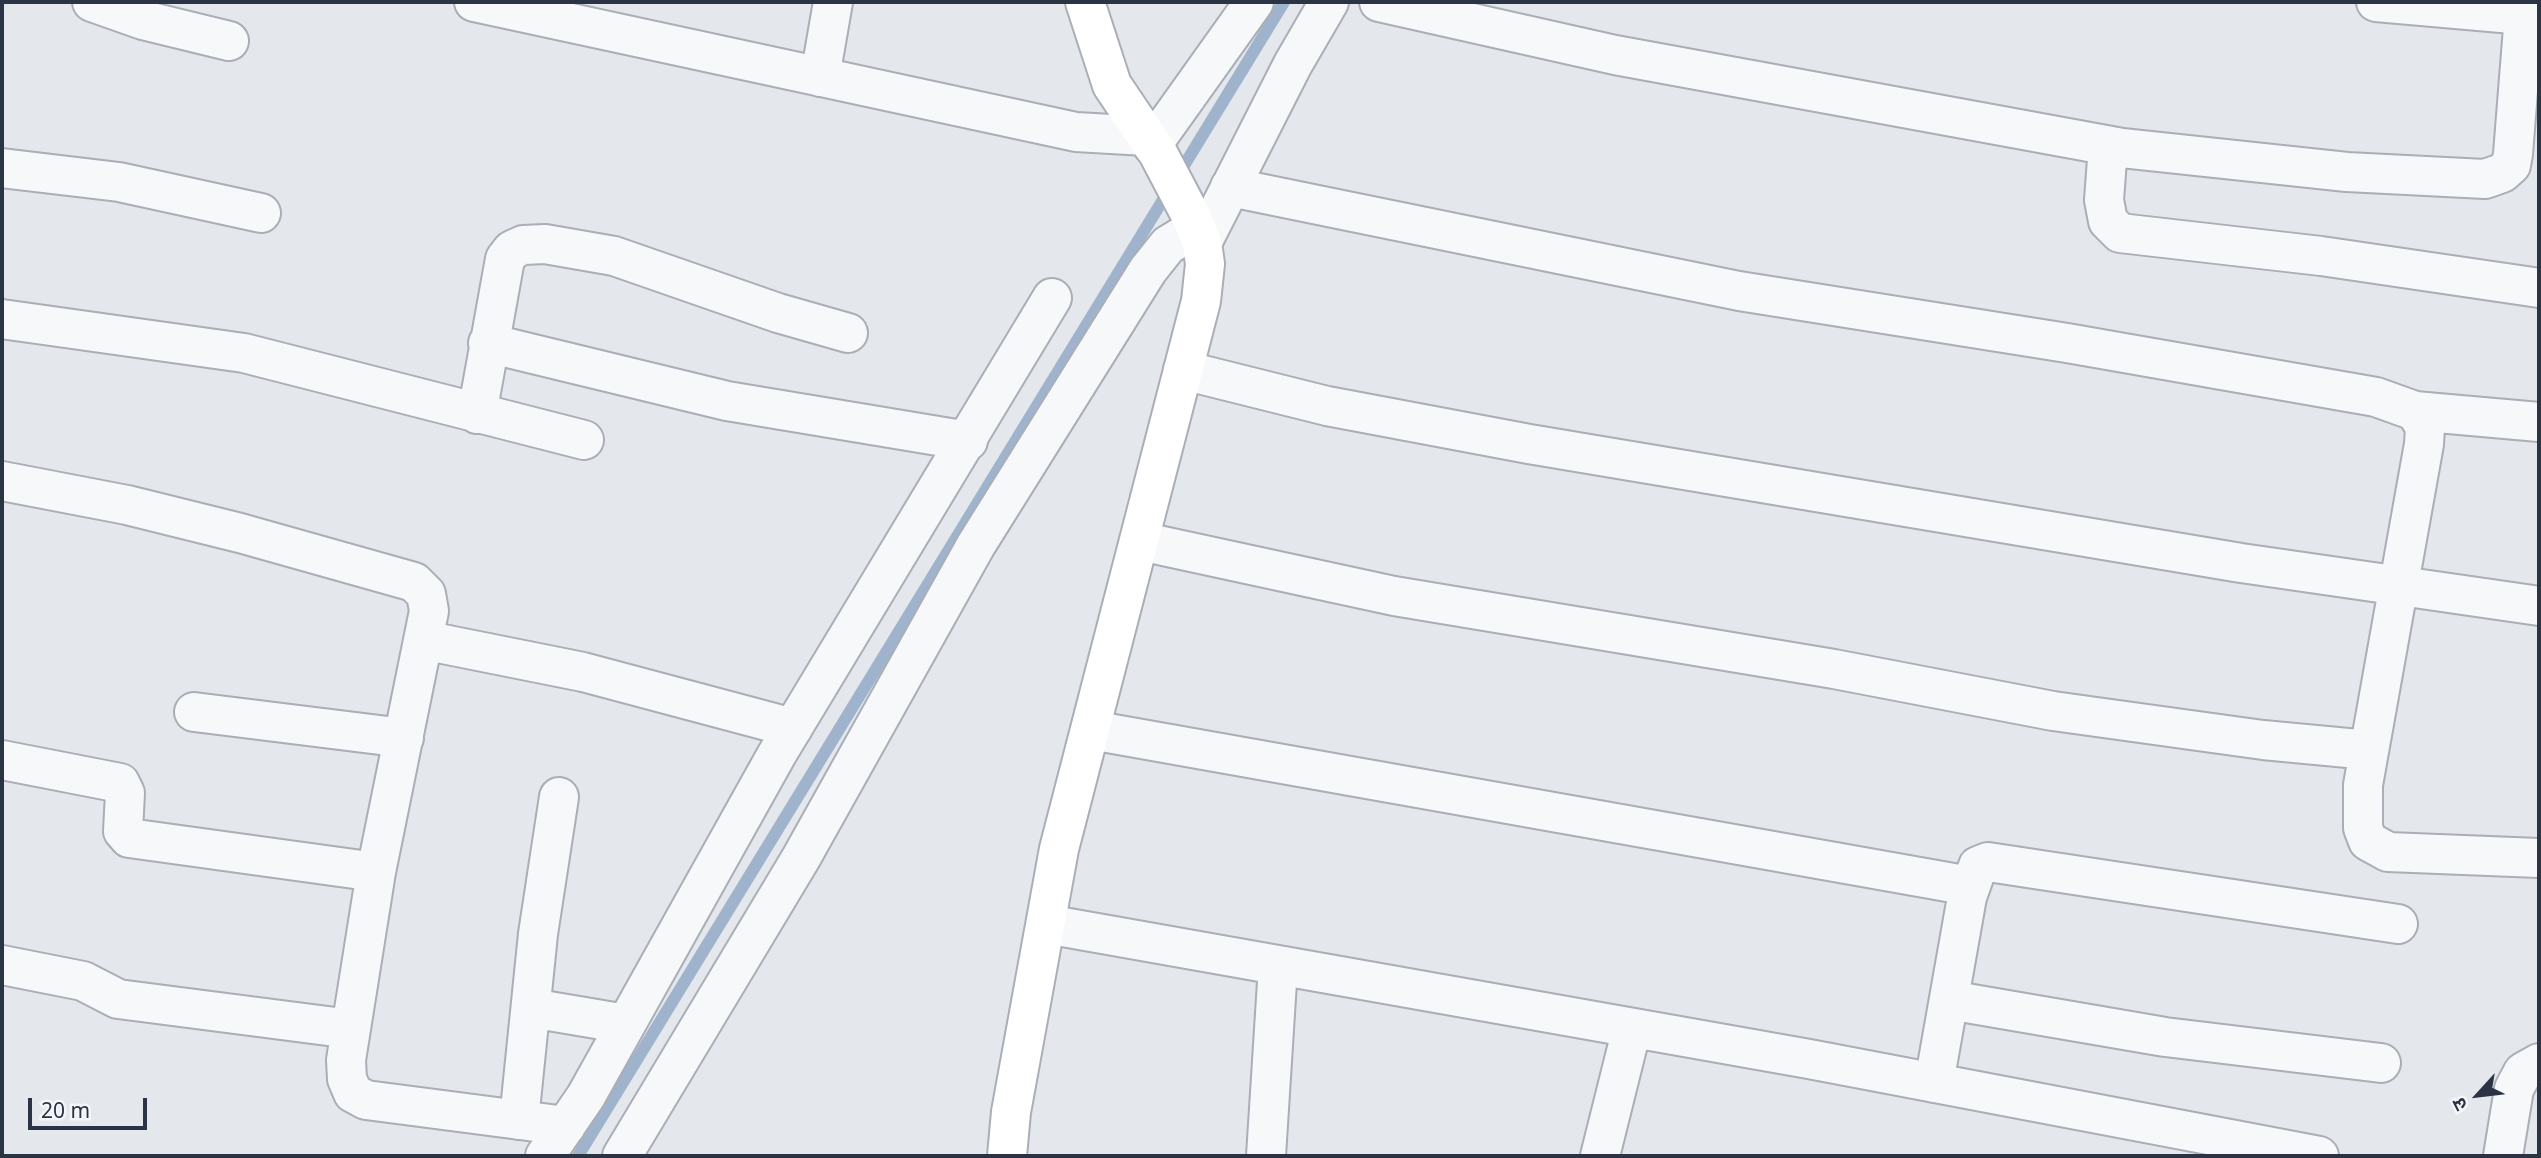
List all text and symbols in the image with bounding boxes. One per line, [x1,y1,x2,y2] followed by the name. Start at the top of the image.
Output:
[2443,1060,2513,1130] north arrow
[32,1084,150,1128] scale bar
[2445,1094,2473,1115] text: उ
[41,1096,90,1124] text: 20 m

